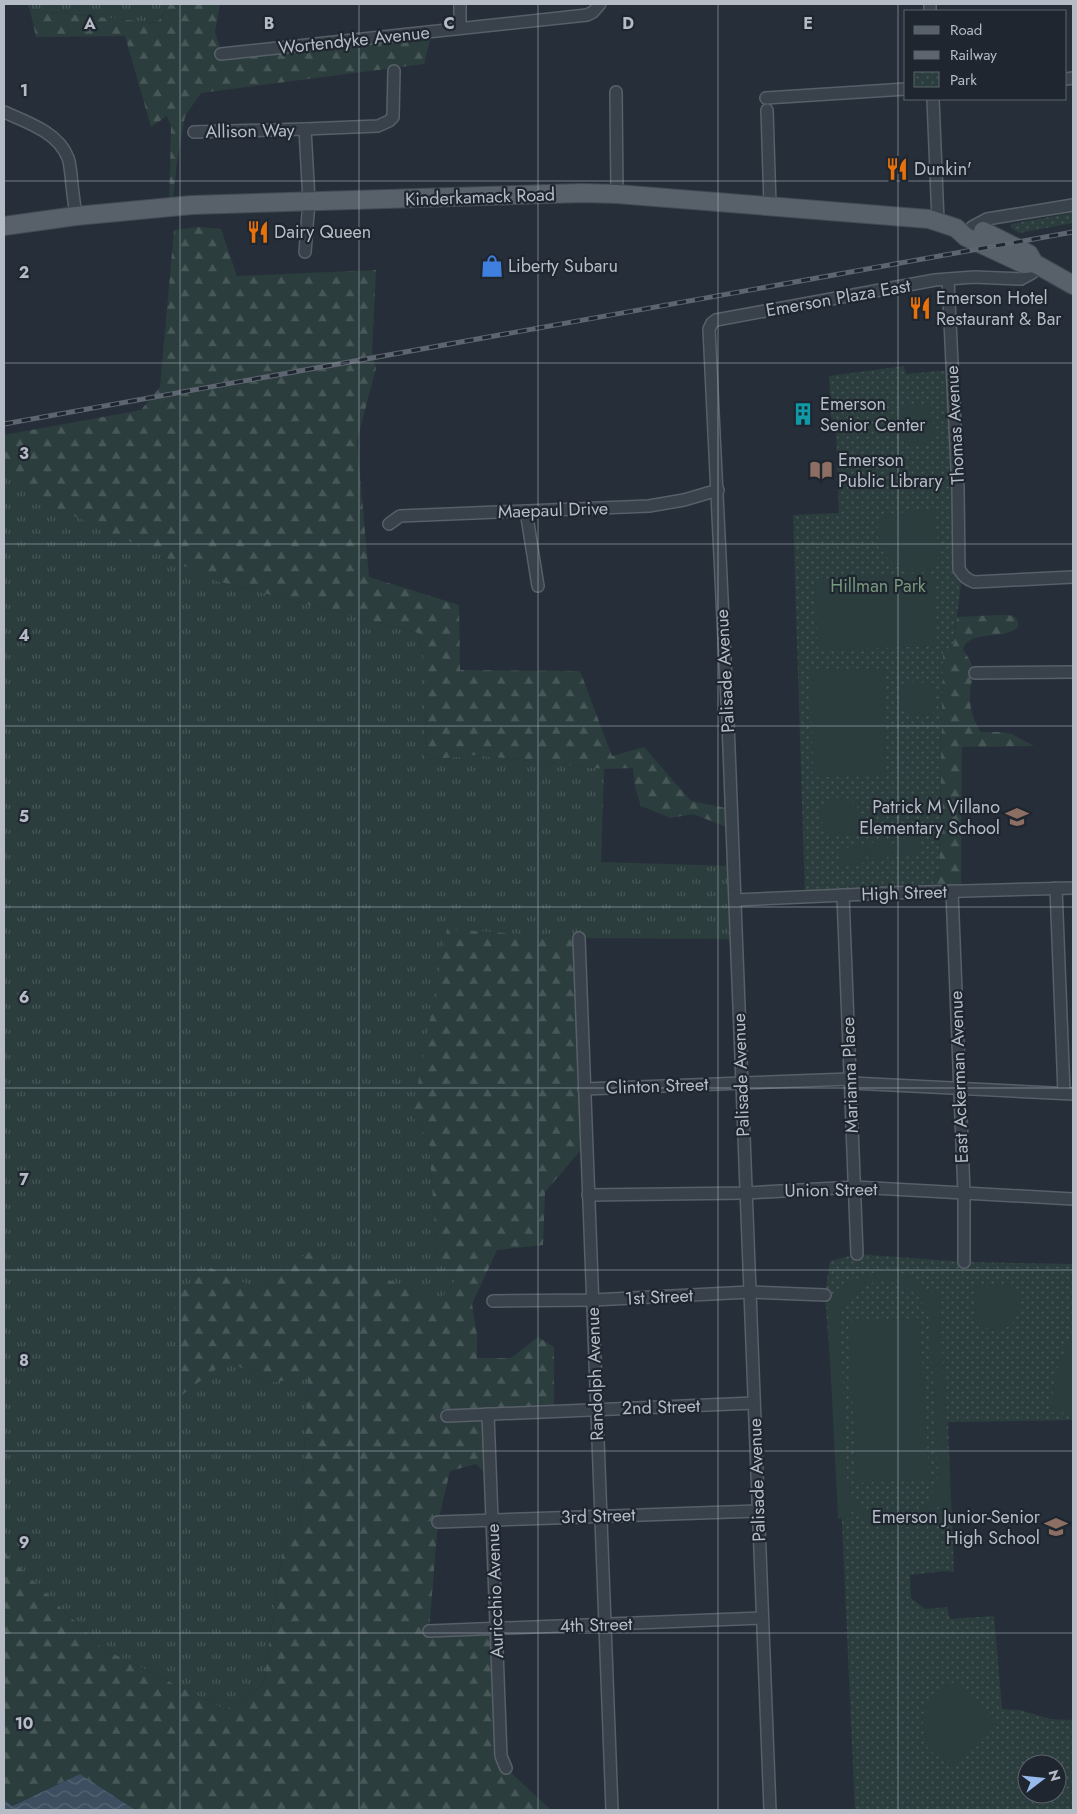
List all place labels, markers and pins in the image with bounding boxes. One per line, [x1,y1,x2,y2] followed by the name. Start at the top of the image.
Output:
[884,156,910,182] restaurant icon: Dunkin'
[914,156,972,182] place label: Dunkin'
[245,219,271,245] restaurant icon: Dairy Queen
[274,219,371,245] place label: Dairy Queen
[479,253,505,279] shop icon: Liberty Subaru
[508,253,618,279] place label: Liberty Subaru
[936,285,1062,332] place label: Emerson Hotel Restaurant & Bar
[907,295,933,321] restaurant icon: Emerson Hotel Restaurant & Bar
[820,391,926,438] place label: Emerson Senior Center
[790,401,816,427] building icon: Emerson Senior Center
[838,447,943,494] place label: Emerson Public Library
[808,457,834,483] library icon: Emerson Public Library
[859,794,1000,841] place label: Patrick M Villano Elementary School
[1004,804,1030,830] school or university icon: Patrick M Villano Elementary School
[872,1504,1041,1551] place label: Emerson Junior-Senior High School
[1043,1514,1069,1540] school or university icon: Emerson Junior-Senior High School

